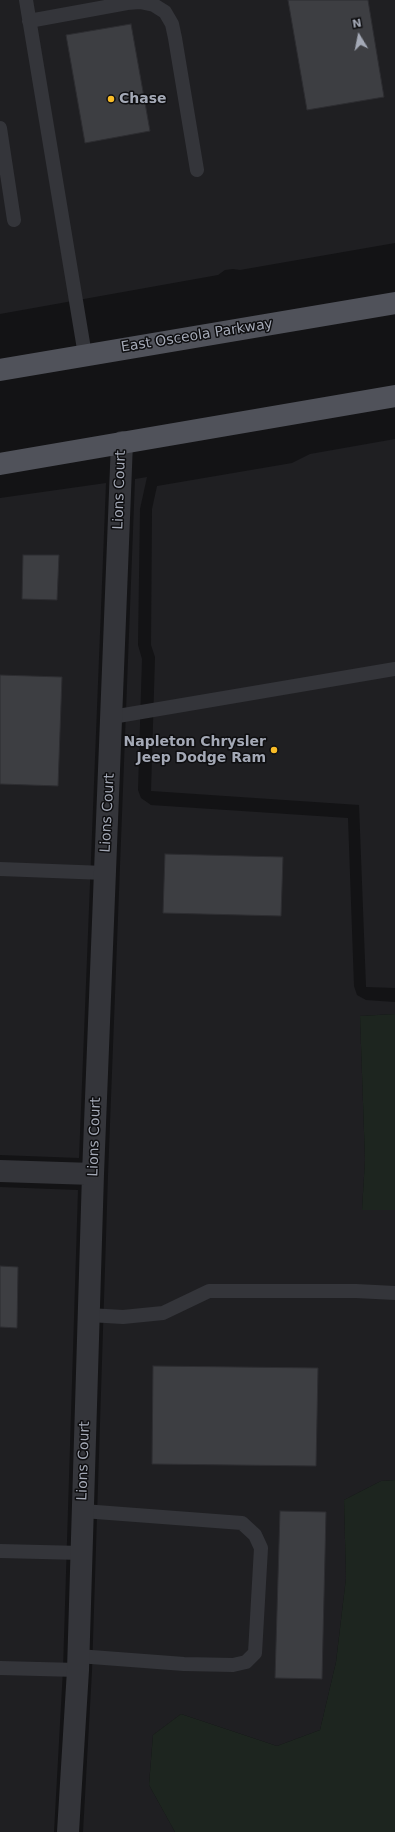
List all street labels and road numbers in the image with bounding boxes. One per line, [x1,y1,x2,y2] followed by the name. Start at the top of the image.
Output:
[120,316,274,356] street label: East Osceola Parkway
[110,450,130,530] street label: Lions Court
[98,773,118,853] street label: Lions Court
[85,1097,105,1177] street label: Lions Court
[74,1421,94,1501] street label: Lions Court

